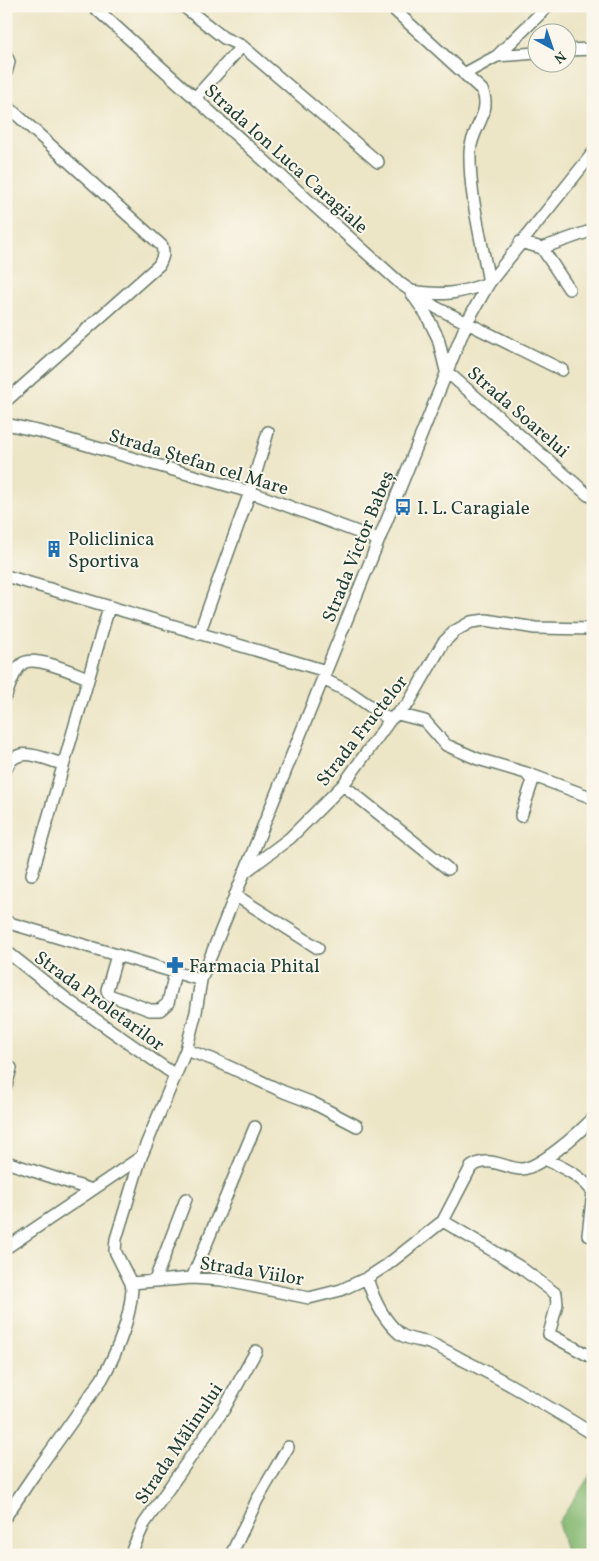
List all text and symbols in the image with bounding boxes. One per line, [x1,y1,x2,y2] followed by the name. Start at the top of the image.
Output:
[526,22,576,72] north arrow
[549,46,569,67] text: N
[198,79,373,240] street label: Strada Ion Luca Caragiale
[461,361,575,464] street label: Strada Soarelui
[105,423,292,503] street label: Strada Ștefan cel Mare
[317,467,401,626] street label: Strada Victor Babeș
[417,496,530,522] place label: I. L. Caragiale
[393,497,413,517] bus stop icon: I. L. Caragiale
[68,527,154,575] place label: Policlinica Sportiva
[44,539,64,559] building icon: Policlinica Sportiva
[311,670,414,792] street label: Strada Fructelor
[28,945,169,1058] street label: Strada Proletarilor
[189,954,320,980] place label: Farmacia Phital
[165,955,185,975] pharmacy icon: Farmacia Phital
[198,1251,306,1293] street label: Strada Viilor
[129,1378,230,1510] street label: Strada Mălinului

